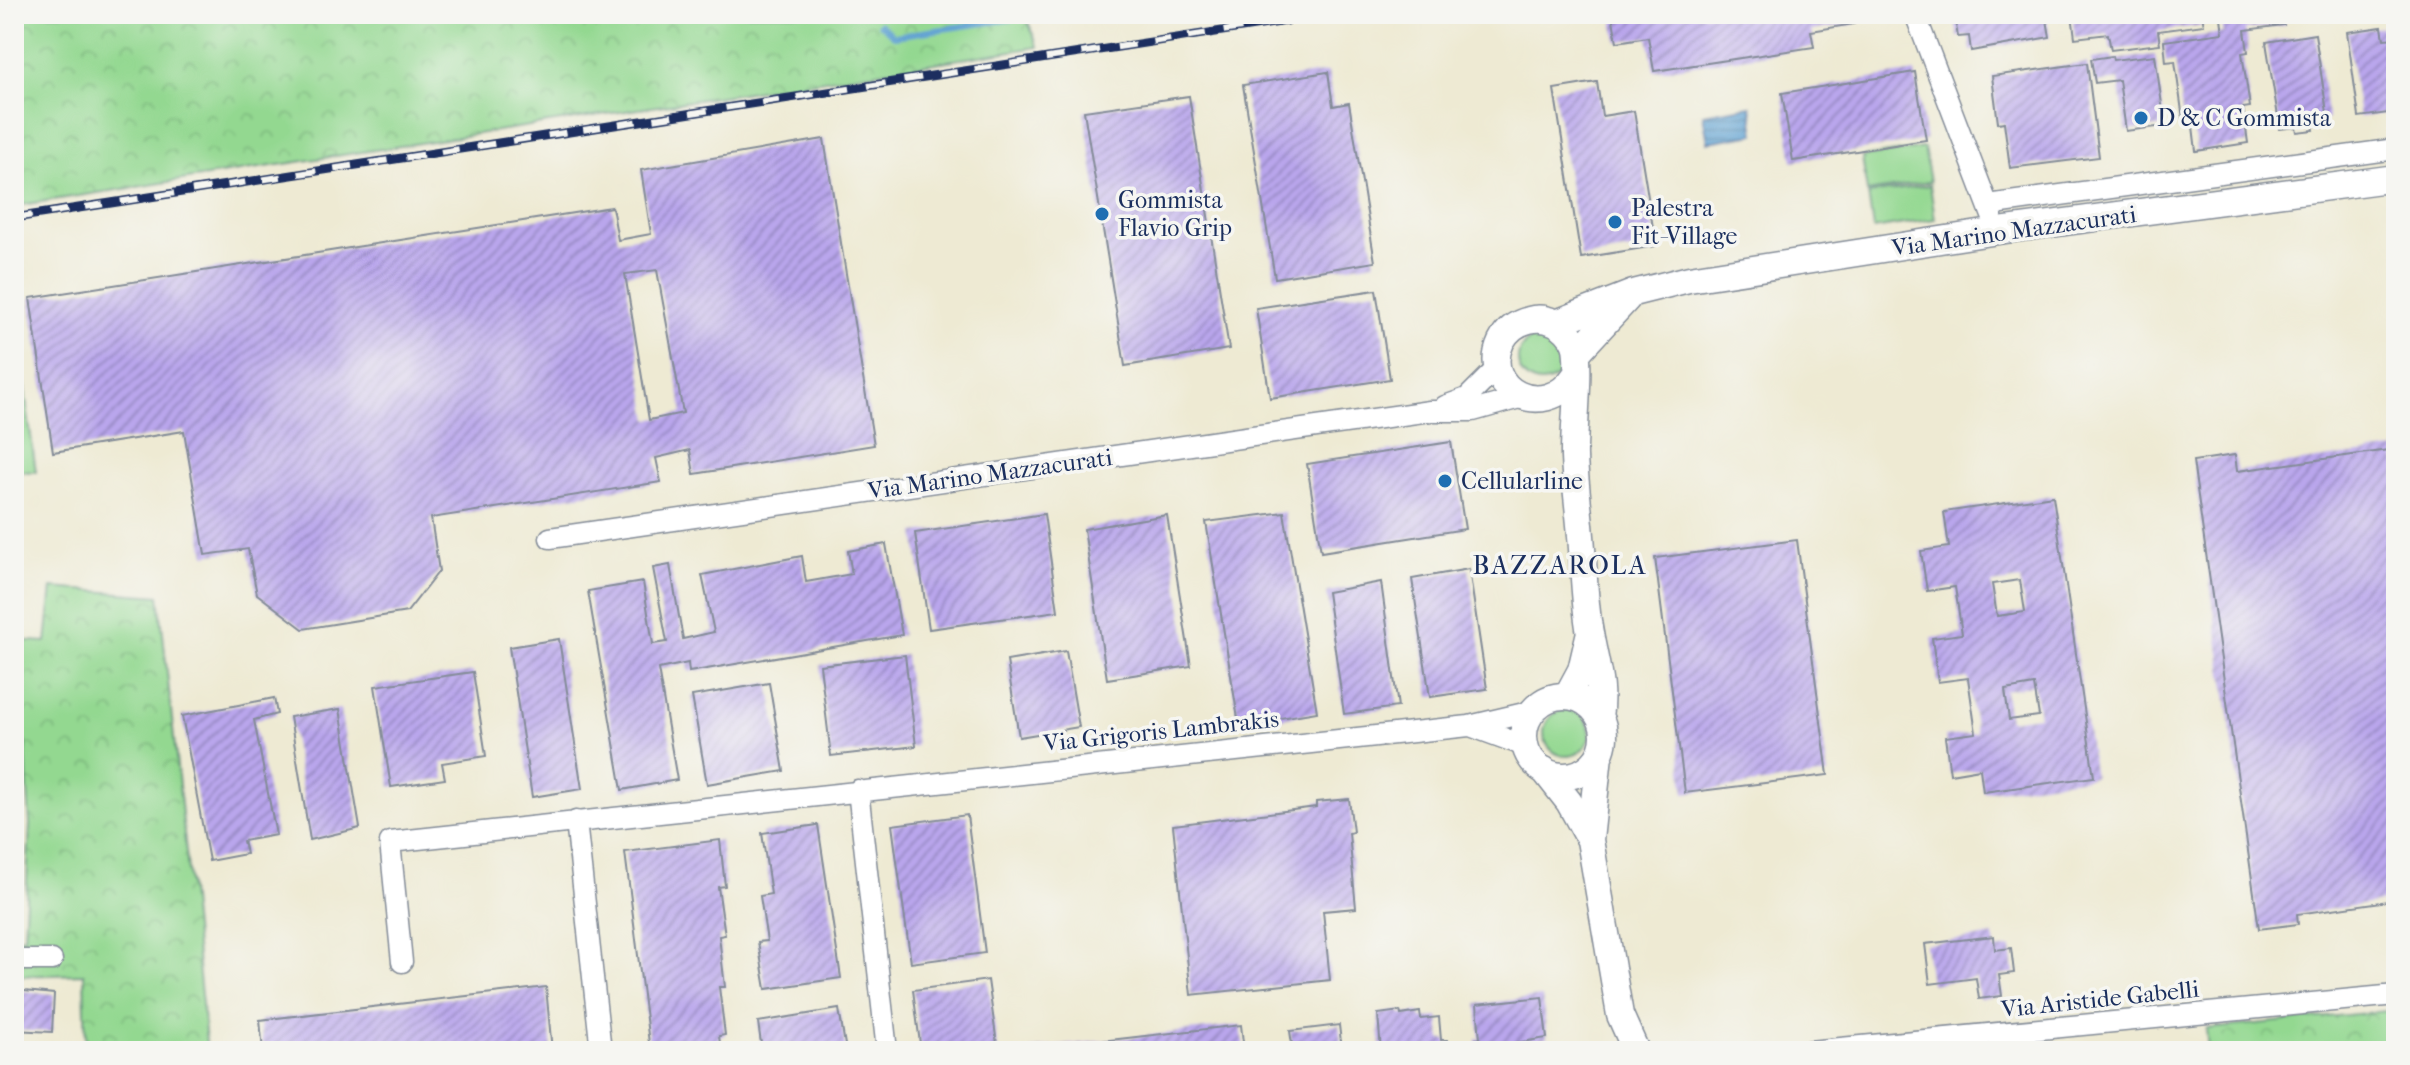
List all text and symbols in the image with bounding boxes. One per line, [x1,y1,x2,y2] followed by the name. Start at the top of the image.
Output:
[2157,104,2332,132] place label: D & C Gommista
[2132,109,2150,127] marker: D & C Gommista
[1118,186,1232,242] place label: Gommista Flavio Grip
[1631,194,1737,250] place label: Palestra Fit-Village
[1889,200,2138,262] street label: Via Marino Mazzacurati
[1093,205,1111,223] marker: Gommista Flavio Grip
[1606,213,1624,231] marker: Palestra Fit-Village
[865,443,1114,505] street label: Via Marino Mazzacurati
[1461,467,1583,495] place label: Cellularline
[1436,472,1454,490] marker: Cellularline
[1472,550,1648,581] district label: BAZZAROLA
[1041,705,1280,757] street label: Via Grigoris Lambrakis
[1999,975,2200,1023] street label: Via Aristide Gabelli

